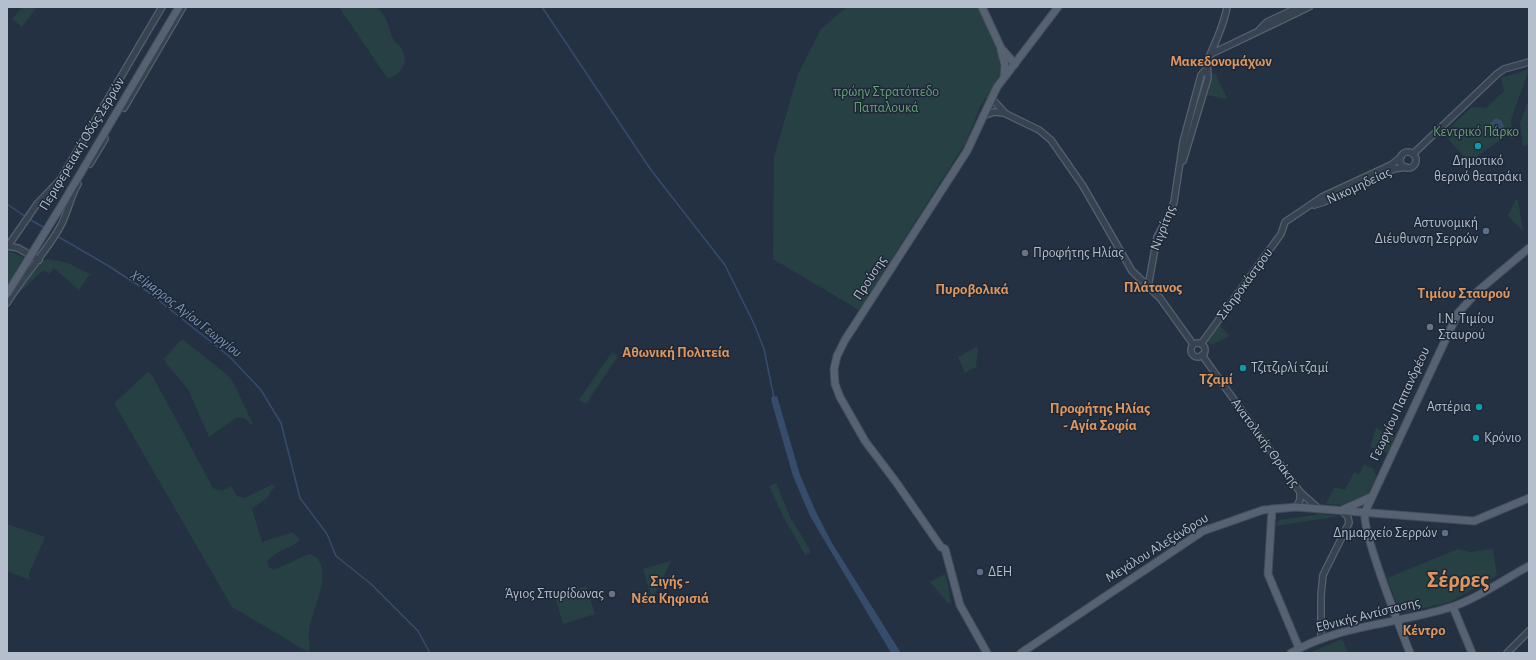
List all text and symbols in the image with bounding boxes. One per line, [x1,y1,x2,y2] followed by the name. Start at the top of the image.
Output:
[1170,54,1272,69] district label: Μακεδονομάχων
[37,75,127,213] street label: Περιφερειακή Οδός Σερρών
[832,85,939,115] park label: πρώην Στρατόπεδο Παπαλουκά
[1433,125,1519,139] park label: Κεντρικό Πάρκο
[1473,141,1483,151] marker: Δημοτικό θερινό θεατράκι
[1434,154,1522,184] place label: Δημοτικό θερινό θεατράκι
[1325,165,1394,207] street label: Νικομηδείας
[1148,203,1178,253] street label: Νιγρίτης
[1375,216,1478,246] place label: Αστυνομική Διέυθυνση Σερρών
[1481,226,1491,236] marker: Αστυνομική Διέυθυνση Σερρών
[1033,246,1124,260] place label: Προφήτης Ηλίας
[1214,246,1276,322] street label: Σιδηροκάστρου
[1020,248,1030,258] marker: Προφήτης Ηλίας
[851,253,890,303] street label: Προύσης
[129,265,245,361] water label: χείμαρρος Αγίου Γεωργίου
[1124,280,1182,295] district label: Πλάτανος
[935,282,1009,297] district label: Πυροβολικά
[1418,286,1510,301] district label: Τιμίου Σταυρού
[1438,312,1494,342] place label: Ι.Ν. Τιμίου Σταυρού
[1425,322,1435,332] marker: Ι.Ν. Τιμίου Σταυρού
[622,345,730,360] district label: Αθωνική Πολιτεία
[1367,345,1433,463] street label: Γεωργίου Παπανδρέου
[1251,361,1329,375] place label: Τζιτζιρλί τζαμί
[1238,363,1248,373] marker: Τζιτζιρλί τζαμί
[1199,372,1233,388] district label: Τζαμί
[1228,396,1302,490] street label: Ανατολικής Θράκης
[1427,400,1471,414] place label: Αστέρια
[1050,401,1150,433] district label: Προφήτης Ηλίας - Αγία Σοφία
[1474,402,1484,412] marker: Αστέρια
[1484,431,1522,445] place label: Κρόνιο
[1471,433,1481,443] marker: Κρόνιο
[1103,511,1211,585] street label: Μεγάλου Αλεξάνδρου
[1333,526,1437,540] place label: Δημαρχείο Σερρών
[1440,528,1450,538] marker: Δημαρχείο Σερρών
[988,565,1012,579] place label: ΔΕΗ
[975,567,985,577] marker: ΔΕΗ
[1427,569,1490,592] district label: Σέρρες
[631,574,709,606] district label: Σιγής - Νέα Κηφισιά
[505,587,605,601] place label: Άγιος Σπυρίδωνας
[607,589,617,599] marker: Άγιος Σπυρίδωνας
[1315,595,1422,635] street label: Εθνικής Αντίστασης
[1402,623,1446,638] district label: Κέντρο

